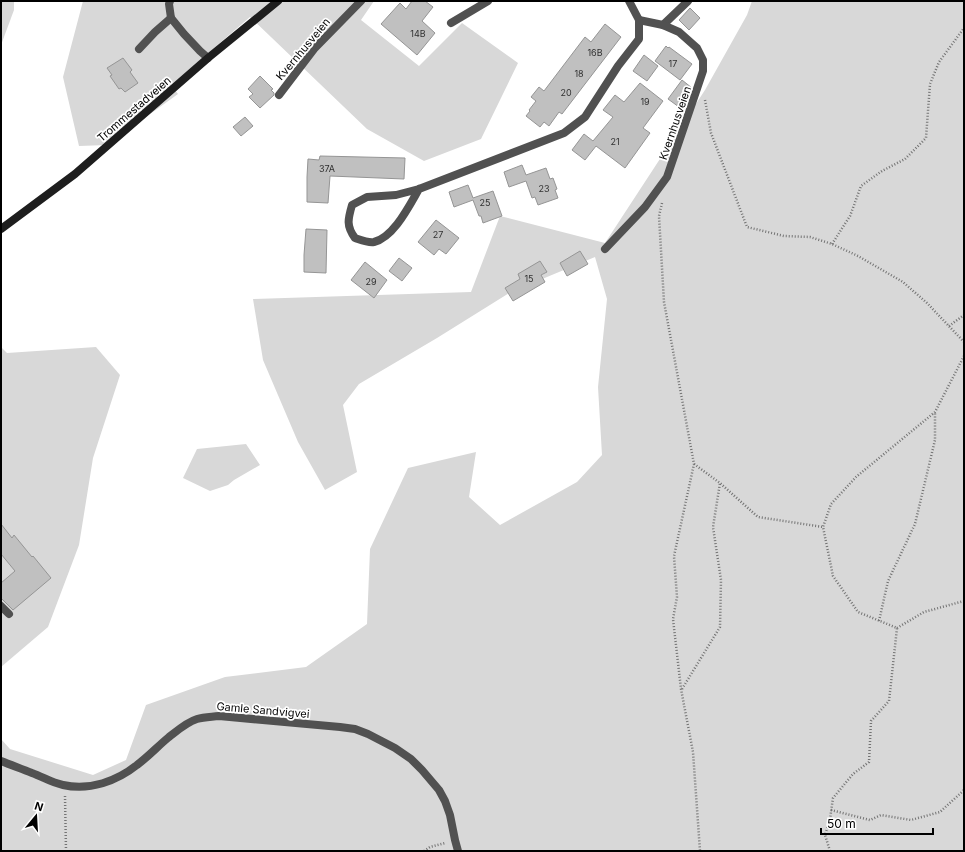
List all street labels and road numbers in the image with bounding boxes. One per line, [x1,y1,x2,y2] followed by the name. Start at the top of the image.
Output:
[273,15,333,83] street label: Kvernhusveien
[94,73,174,145] street label: Trommestadveien
[656,84,694,162] street label: Kvernhusveien
[216,699,310,721] street label: Gamle Sandvigvei

